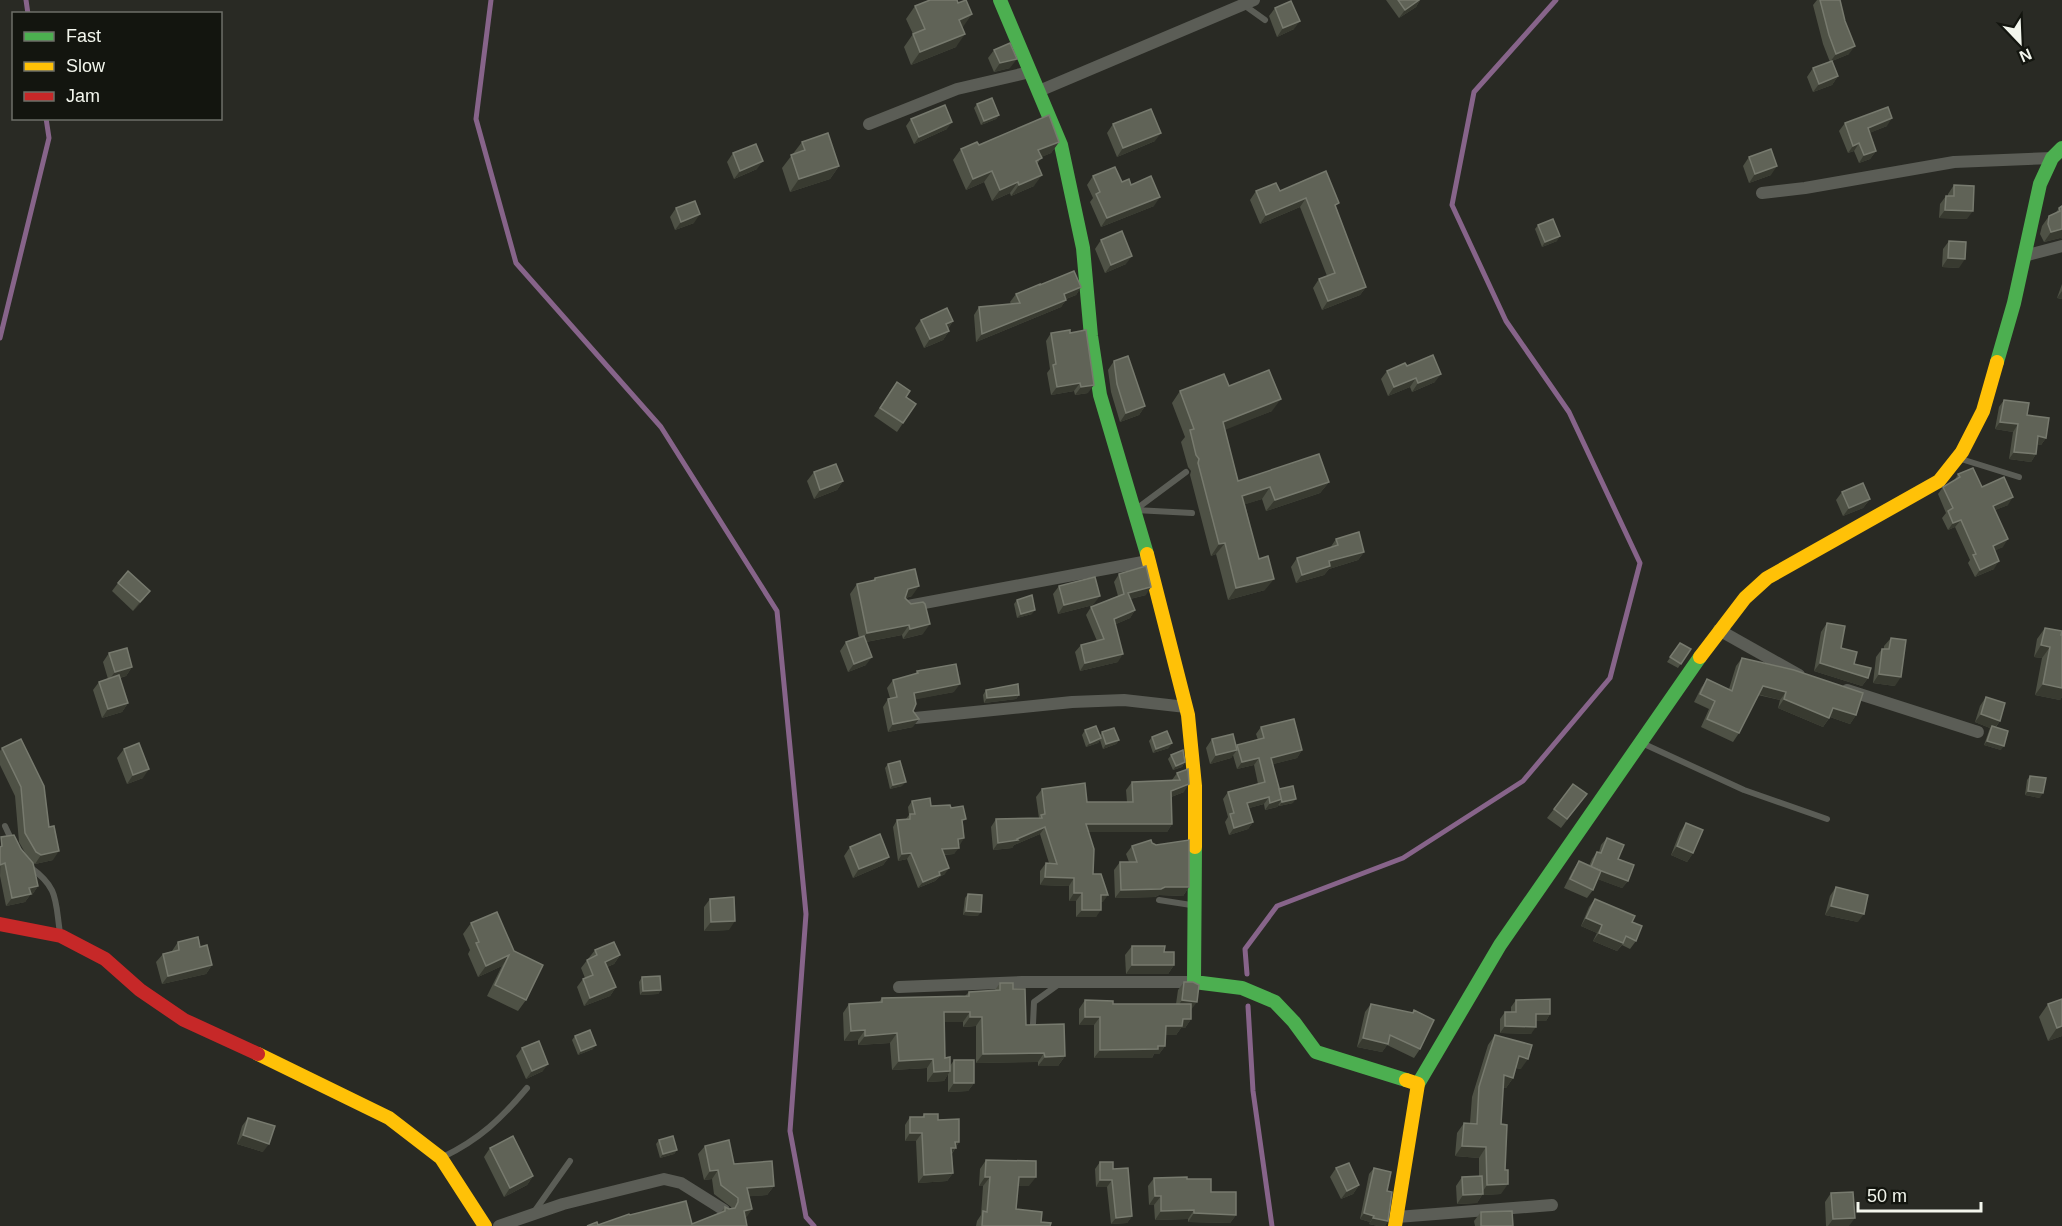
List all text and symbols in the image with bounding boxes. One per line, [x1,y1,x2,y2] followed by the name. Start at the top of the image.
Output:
[12,12,222,120] legend
[1990,12,2050,72] north arrow
[66,26,101,46] text: Fast
[2017,45,2034,65] text: N
[66,56,106,76] text: Slow
[66,86,100,106] text: Jam
[1858,1175,1981,1213] scale bar
[1867,1186,1907,1206] text: 50 m

